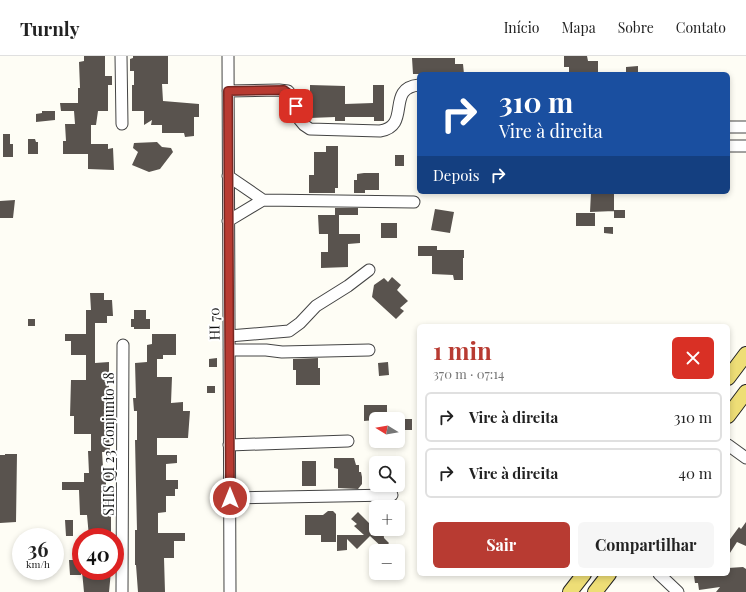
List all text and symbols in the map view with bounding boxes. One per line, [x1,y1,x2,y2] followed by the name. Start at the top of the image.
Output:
[20,15,80,41] text: Turnly
[504,18,539,37] text: Início
[561,18,596,37] text: Mapa
[618,18,654,37] text: Sobre
[676,18,726,37] text: Contato
[499,83,573,120] text: 310 m
[433,88,485,140] icon: right
[279,89,313,123] pin
[285,95,307,117] icon: arrive
[499,119,603,143] text: Vire à direita
[487,164,509,186] icon: right
[433,165,479,185] text: Depois
[204,307,224,341] street label: HI 70
[433,334,492,366] text: 1 min
[672,337,714,379] button: close
[433,365,504,382] text: 370 m · 07:14
[99,372,118,516] street label: SHIS QI 23 Conjunto 18
[435,406,457,428] icon: right
[469,407,558,427] text: Vire à direita
[674,407,712,427] text: 310 m
[369,412,405,448] north arrow
[369,412,405,580] map controls
[369,456,405,492] button: search
[435,462,457,484] icon: right
[469,463,558,483] text: Vire à direita
[679,463,712,483] text: 40 m
[209,477,251,519] position arrow
[369,500,405,536] button: +
[433,522,570,568] button: Sair
[578,522,714,568] button: Compartilhar
[72,528,124,580] speed limit sign: 40
[28,535,48,562] text: 36
[369,544,405,580] button: −
[26,557,50,571] text: km/h

